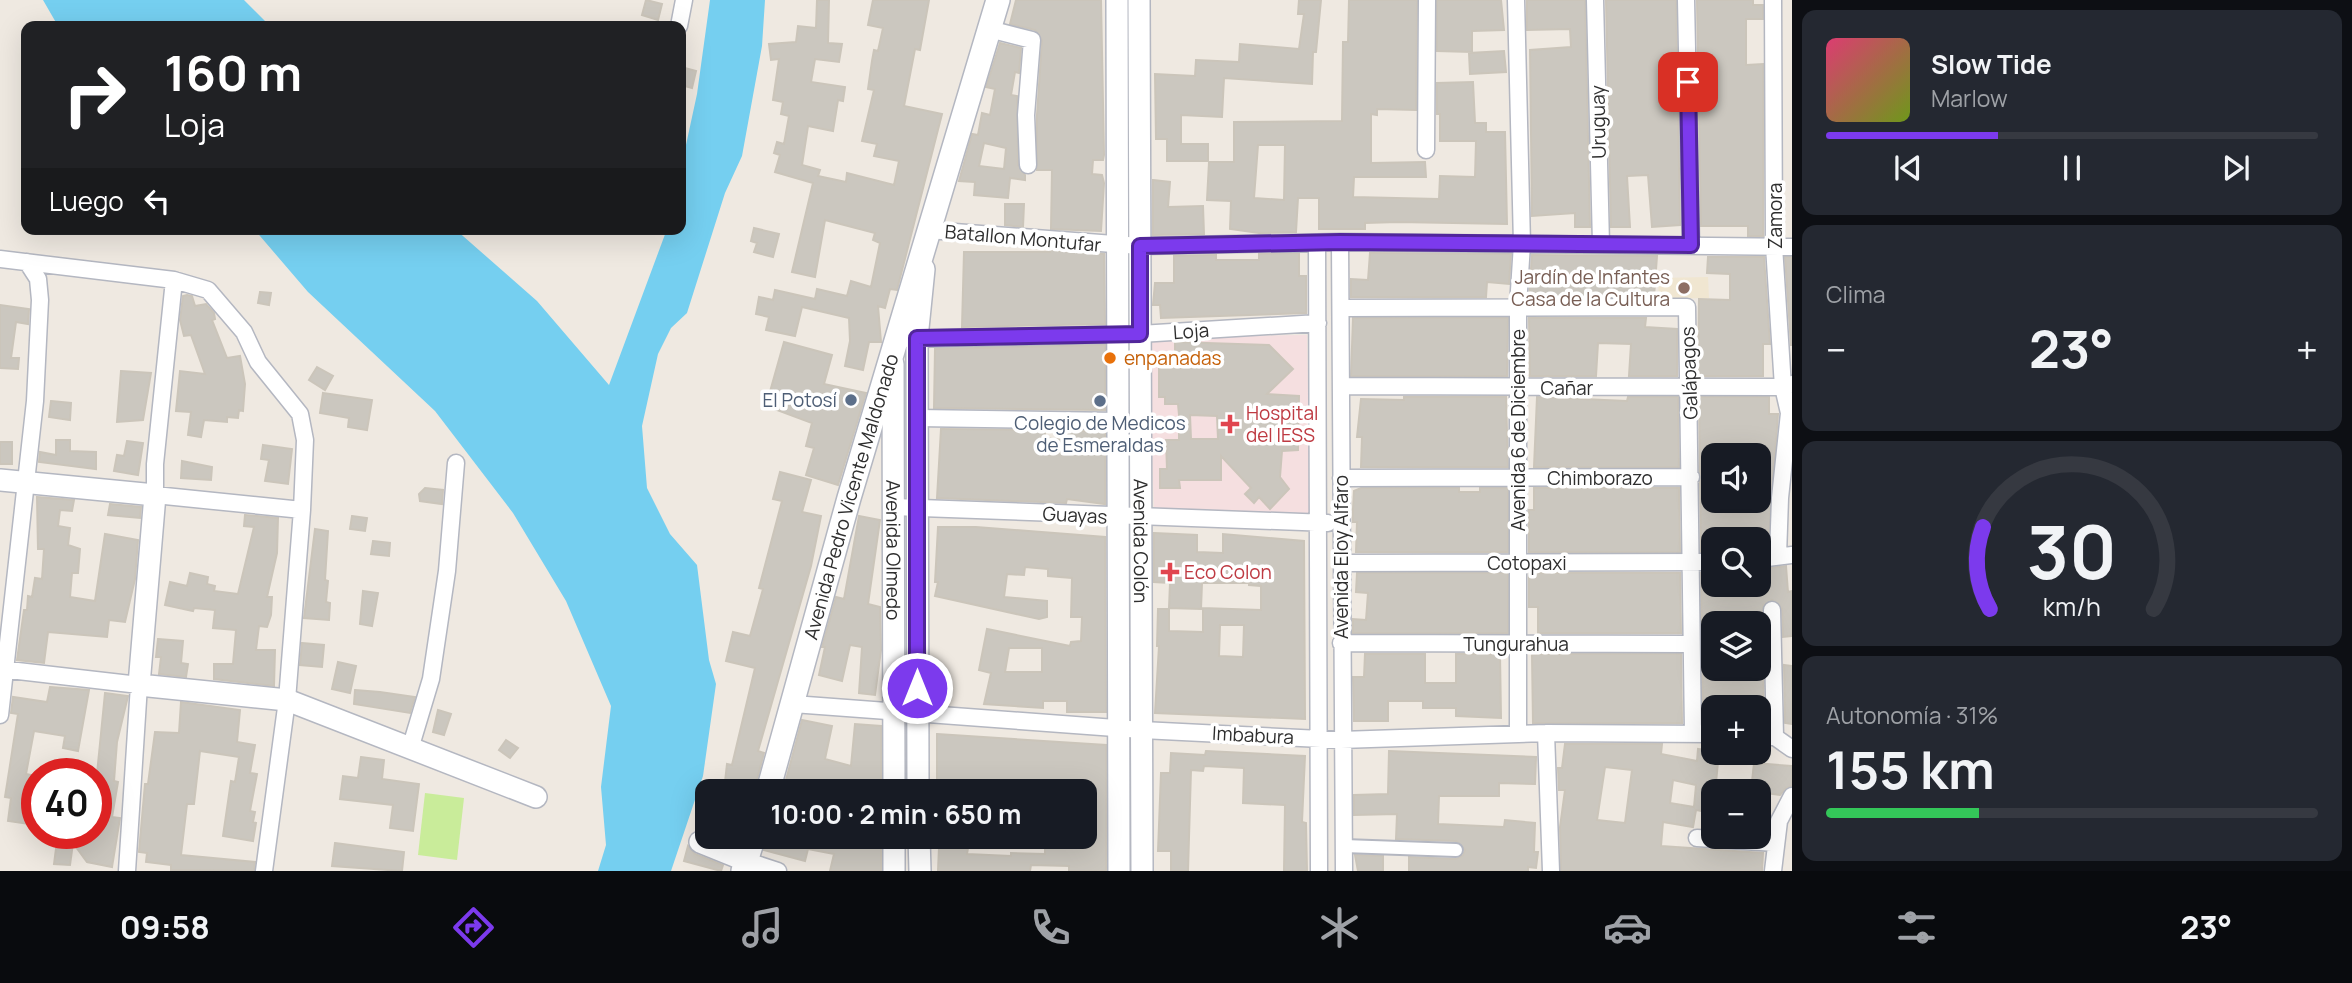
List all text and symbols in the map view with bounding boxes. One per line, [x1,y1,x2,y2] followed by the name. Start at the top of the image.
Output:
[164,39,302,106] text: 160 m
[1931,46,2052,82] text: Slow Tide
[49,49,140,140] icon: right
[1658,52,1718,112] pin
[1669,63,1707,101] icon: arrive
[1931,82,2008,114] text: Marlow
[1584,85,1612,159] street label: Uruguay
[164,103,225,147] text: Loja
[1889,149,1927,187] icon: previous
[2053,149,2091,187] icon: pause
[2217,149,2255,187] icon: next
[138,182,176,220] icon: left
[49,183,124,219] text: Luego
[1762,183,1788,249] street label: Zamora
[944,218,1102,258] street label: Batallon Montufar
[1511,264,1670,312] place label: Jardín de Infantes Casa de la Cultura
[1826,278,1885,310] text: Clima
[1676,280,1692,296] marker: Jardín de Infantes Casa de la Cultura
[2029,313,2114,384] text: 23°
[1172,317,1210,345] street label: Loja
[1826,323,1847,375] text: −
[2296,323,2318,375] text: +
[1674,326,1704,420] street label: Galápagos
[1505,329,1531,531] street label: Avenida 6 de Diciembre
[1124,345,1222,371] place label: enpanadas
[798,350,904,642] street label: Avenida Pedro Vicente Maldonado
[1102,350,1118,366] marker: enpanadas
[1541,375,1594,401] street label: Cañar
[762,387,837,413] place label: El Potosí
[843,392,859,408] marker: El Potosí
[1092,393,1108,409] marker: Colegio de Medicos de Esmeraldas
[1246,400,1318,448] place label: Hospital del IESS
[1014,410,1186,458] place label: Colegio de Medicos de Esmeraldas
[1220,414,1240,434] marker: Hospital del IESS
[1701,443,1771,849] map controls
[1701,443,1771,513] button: sound
[1547,465,1653,491] street label: Chimborazo
[1328,475,1354,639] street label: Avenida Eloy Alfaro
[1128,479,1154,603] street label: Avenida Colón
[880,480,907,620] street label: Avenida Olmedo
[1042,500,1108,530] street label: Guayas
[2027,502,2117,602] text: 30
[1701,527,1771,597] button: search
[1487,550,1567,576] street label: Cotopaxi
[1184,559,1272,585] place label: Eco Colon
[1162,564,1178,580] marker: Eco Colon
[2043,589,2101,624] text: km/h
[1701,611,1771,681] button: layers
[1463,631,1569,657] street label: Tungurahua
[880,651,954,725] position arrow
[1701,695,1771,765] button: +
[1826,699,1998,731] text: Autonomía · 31%
[1211,720,1295,750] street label: Imbabura
[1826,734,1995,805] text: 155 km
[21,758,112,849] speed limit sign: 40
[1701,779,1771,849] button: −
[771,796,1021,832] text: 10:00 · 2 min · 650 m
[449,903,498,952] icon: directions
[738,903,787,952] icon: music
[1026,903,1075,952] icon: phone
[1315,903,1364,952] icon: climate
[1603,903,1652,952] icon: car
[1892,903,1941,952] icon: filters
[120,905,210,949] text: 09:58
[2180,905,2232,949] text: 23°

